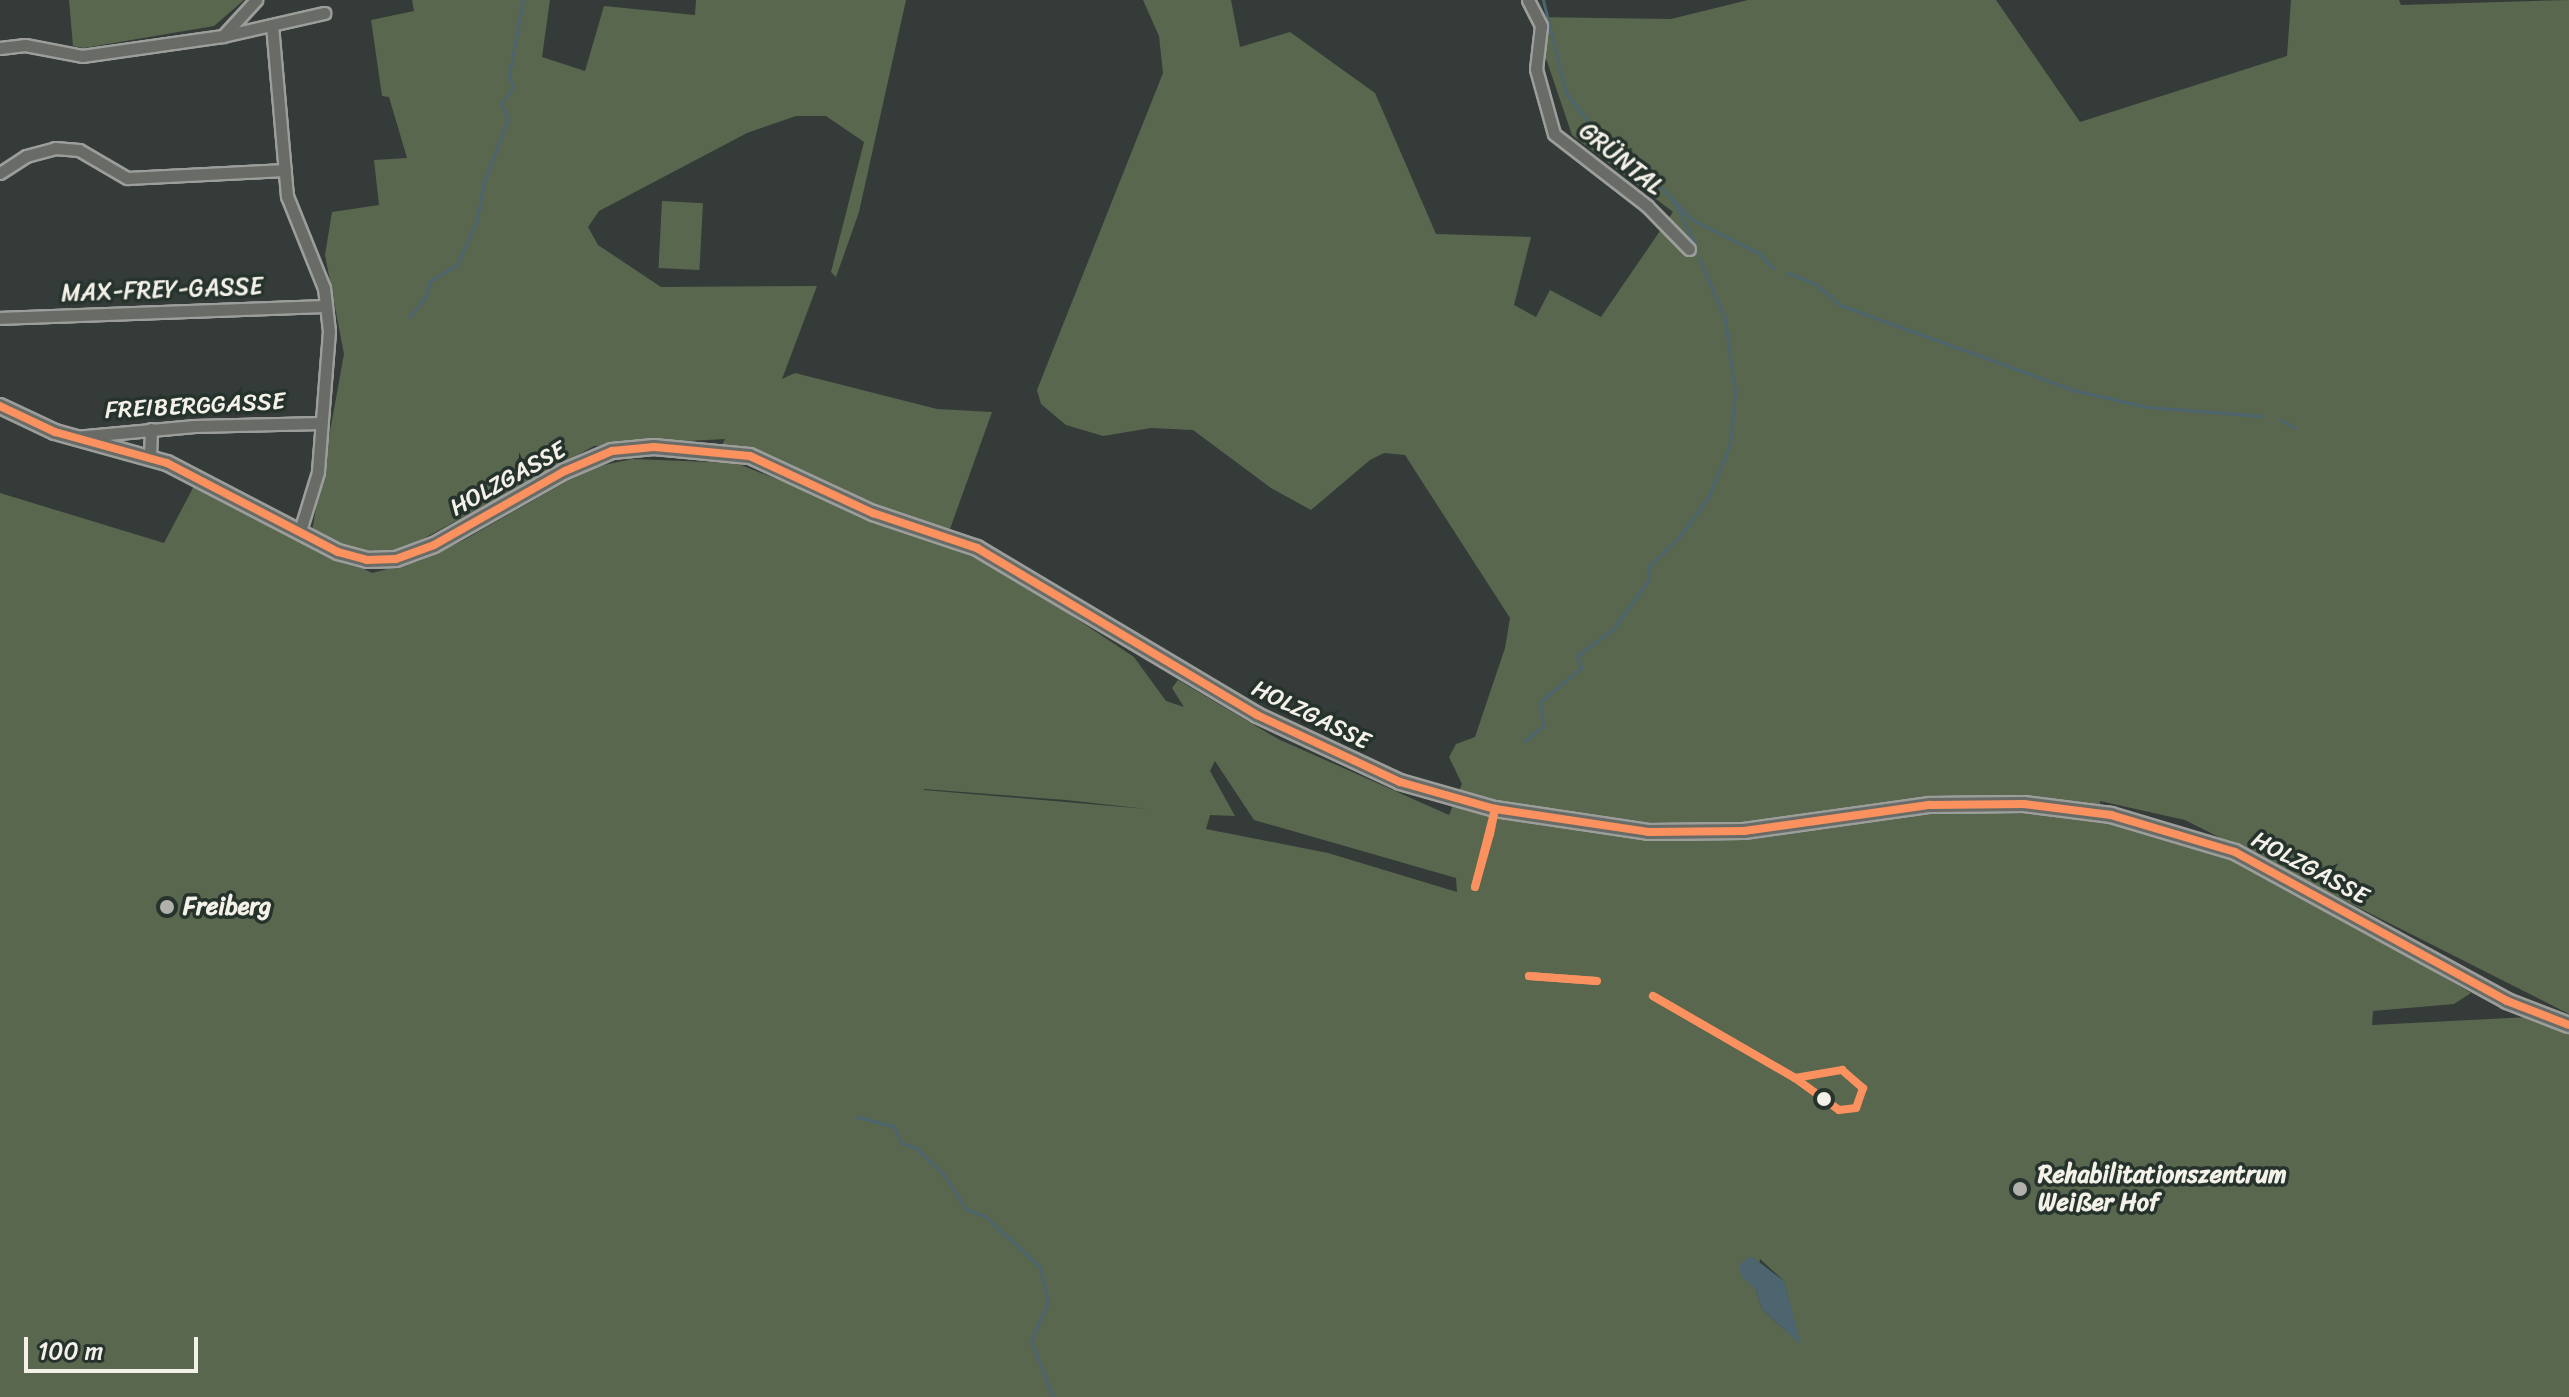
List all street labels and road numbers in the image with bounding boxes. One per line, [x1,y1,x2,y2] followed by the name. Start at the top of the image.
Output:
[1573,116,1669,202] street label: GRÜNTAL
[61,272,263,308] street label: MAX-FREY-GASSE
[104,387,286,425] street label: FREIBERGGASSE
[445,435,571,523] street label: HOLZGASSE
[1247,674,1375,756] street label: HOLZGASSE
[2247,825,2373,911] street label: HOLZGASSE

